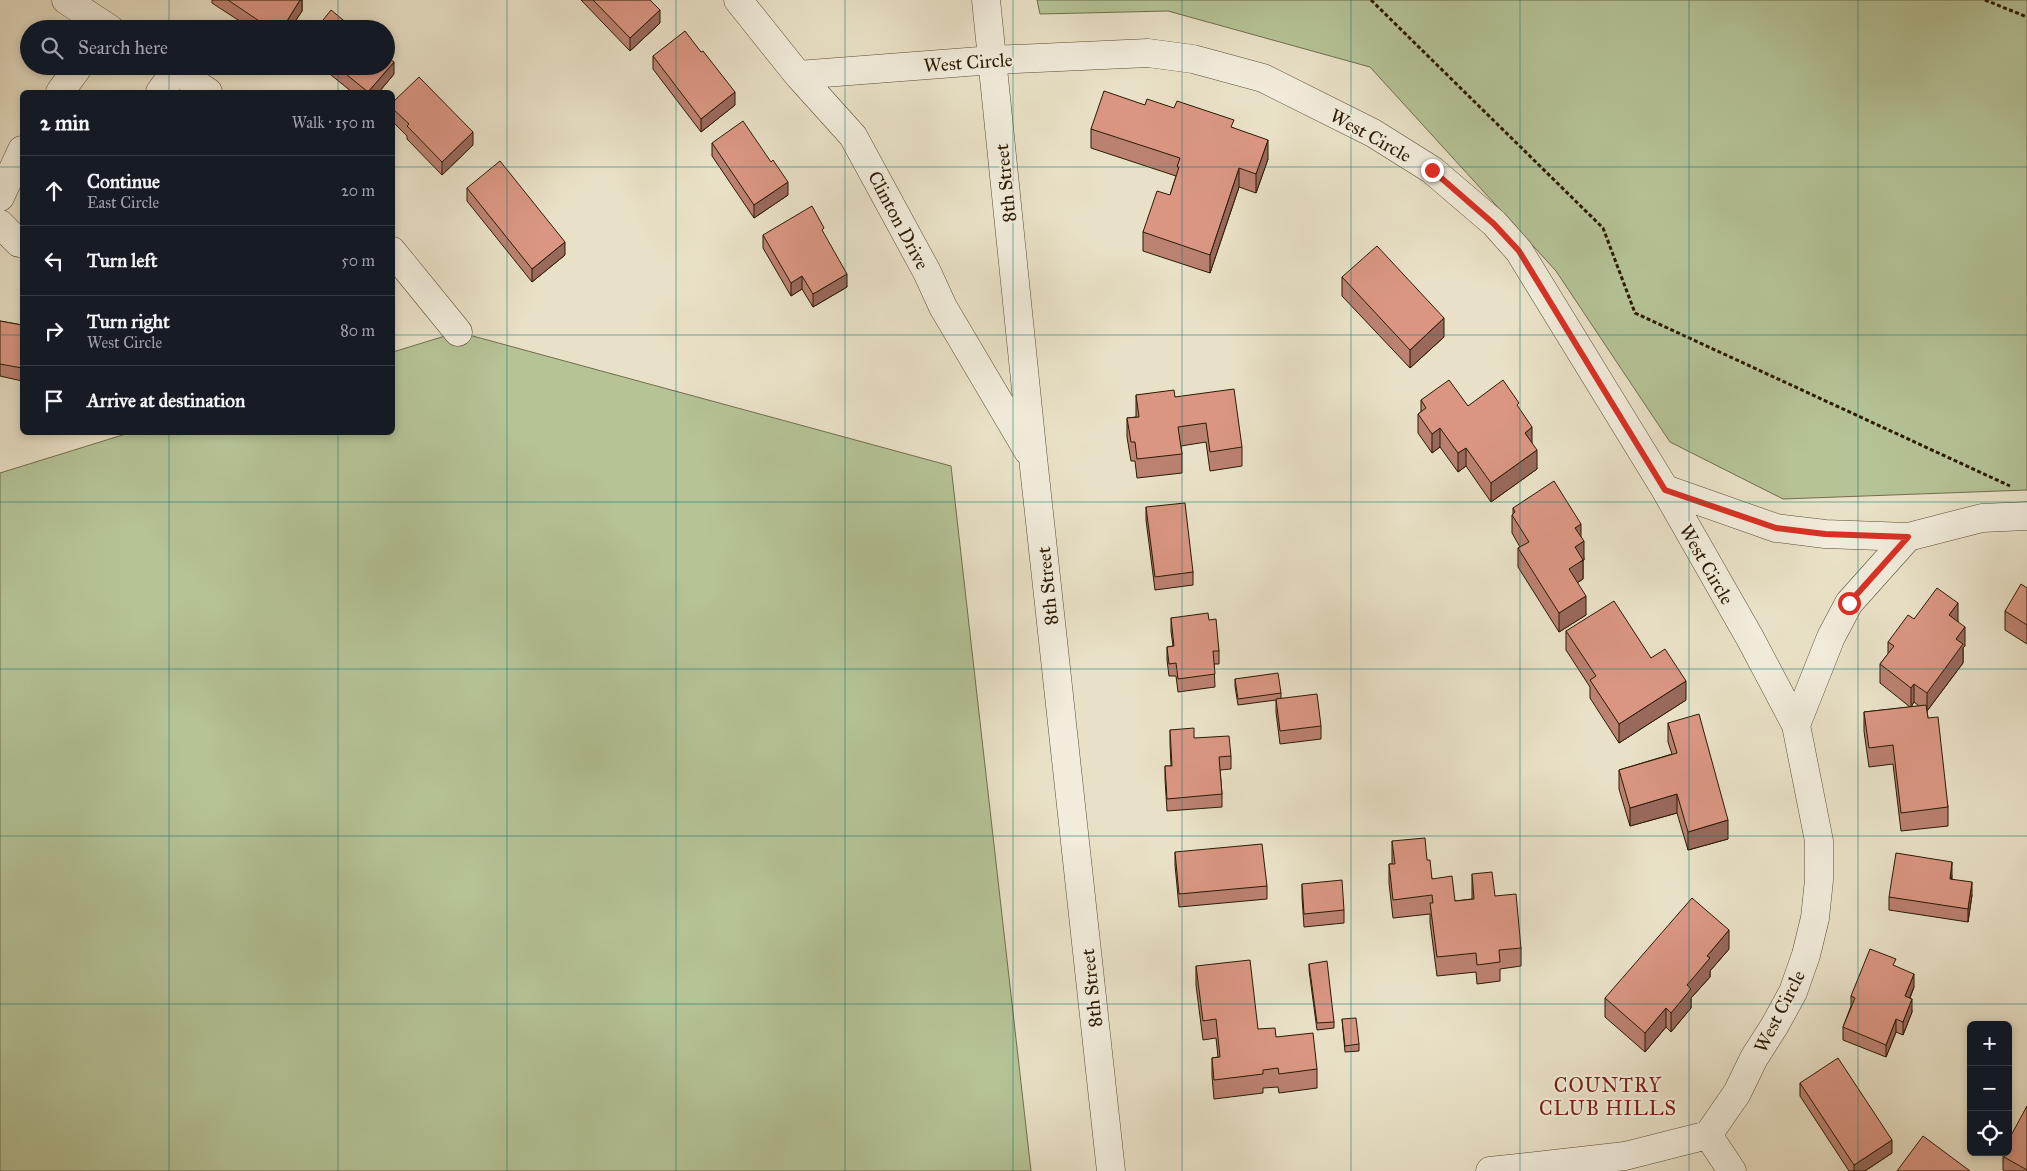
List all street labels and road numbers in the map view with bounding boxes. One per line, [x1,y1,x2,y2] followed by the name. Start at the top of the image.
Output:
[923,48,1013,77] street label: West Circle
[1326,104,1415,167] street label: West Circle
[990,142,1021,223] street label: 8th Street
[863,167,934,273] street label: Clinton Drive
[1674,520,1739,609] street label: West Circle
[1032,545,1063,626] street label: 8th Street
[1076,947,1107,1028] street label: 8th Street
[1749,966,1810,1056] street label: West Circle

